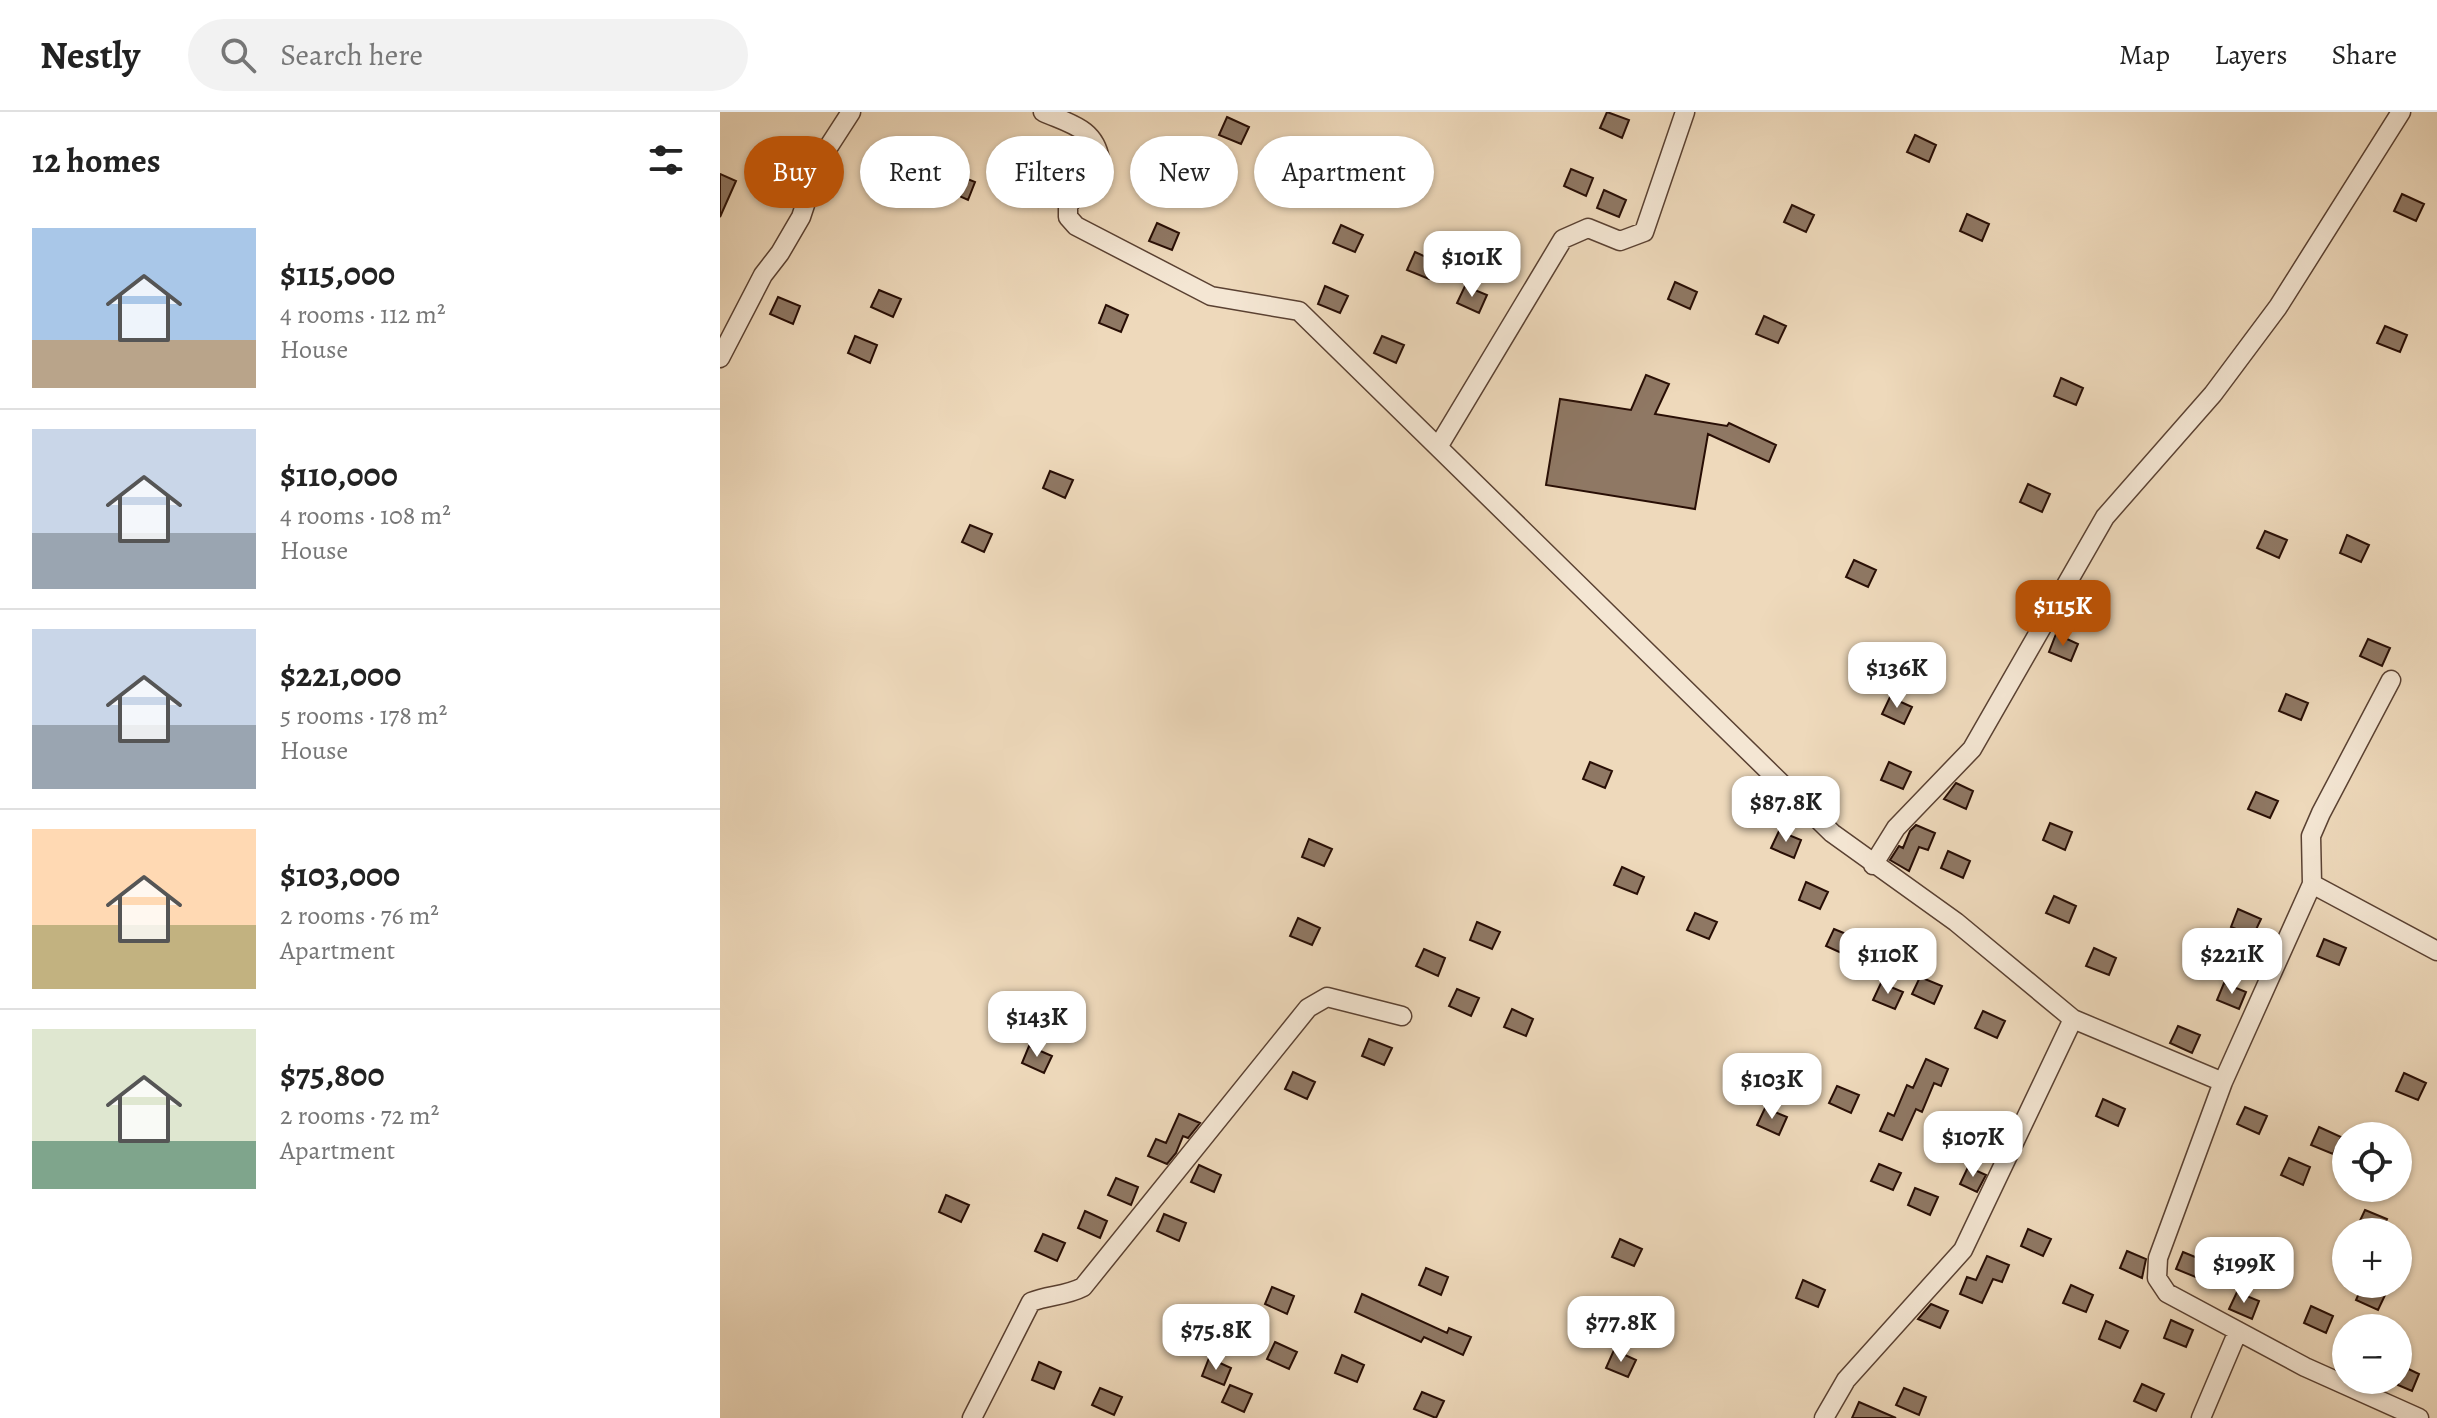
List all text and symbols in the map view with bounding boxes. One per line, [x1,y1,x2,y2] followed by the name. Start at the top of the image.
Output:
[188,19,748,91] search box
[40,29,140,81] text: Nestly
[216,33,260,77] icon: search
[280,35,423,75] text: Search here
[2119,36,2170,74] text: Map
[2214,36,2287,74] text: Layers
[2331,36,2397,74] text: Share
[744,136,844,208] chip: Buy
[860,136,970,208] chip: Rent
[986,136,1114,208] chip: Filters
[1130,136,1238,208] chip: New
[1254,136,1434,208] chip: Apartment
[32,137,161,184] text: 12 homes
[644,138,688,182] icon: filters
[1416,231,1528,299] pin: $101K
[1442,239,1502,274] text: $101K
[280,250,395,297] text: $115,000
[96,260,192,356] icon: home
[280,297,446,332] text: 4 rooms · 112 m²
[280,332,348,367] text: House
[280,451,398,498] text: $110,000
[96,461,192,557] icon: home
[280,498,451,533] text: 4 rooms · 108 m²
[280,533,348,568] text: House
[2007,580,2119,648] pin: $115K
[2034,588,2092,623] text: $115K
[1841,642,1953,710] pin: $136K
[1866,650,1928,685] text: $136K
[280,651,401,698] text: $221,000
[96,661,192,757] icon: home
[280,698,447,733] text: 5 rooms · 178 m²
[280,733,348,768] text: House
[1721,776,1851,844] pin: $87.8K
[1750,784,1822,819] text: $87.8K
[280,851,400,898] text: $103,000
[96,861,192,957] icon: home
[280,898,439,933] text: 2 rooms · 76 m²
[1832,928,1944,996] pin: $110K
[2176,928,2288,996] pin: $221K
[280,933,395,968] text: Apartment
[1858,936,1918,971] text: $110K
[2200,936,2264,971] text: $221K
[981,991,1093,1059] pin: $143K
[1006,999,1068,1034] text: $143K
[280,1051,385,1098] text: $75,800
[1716,1053,1828,1121] pin: $103K
[96,1061,192,1157] icon: home
[1741,1061,1803,1096] text: $103K
[280,1098,439,1133] text: 2 rooms · 72 m²
[1917,1111,2029,1179] pin: $107K
[1942,1119,2004,1154] text: $107K
[2332,1122,2412,1394] map controls
[2332,1122,2412,1202] button: locate
[280,1133,395,1168] text: Apartment
[2332,1218,2412,1298] button: +
[2188,1237,2300,1305] pin: $199K
[2213,1245,2275,1280] text: $199K
[1556,1296,1686,1364] pin: $77.8K
[1151,1304,1281,1372] pin: $75.8K
[1585,1304,1657,1339] text: $77.8K
[1180,1312,1252,1347] text: $75.8K
[2332,1314,2412,1394] button: −

